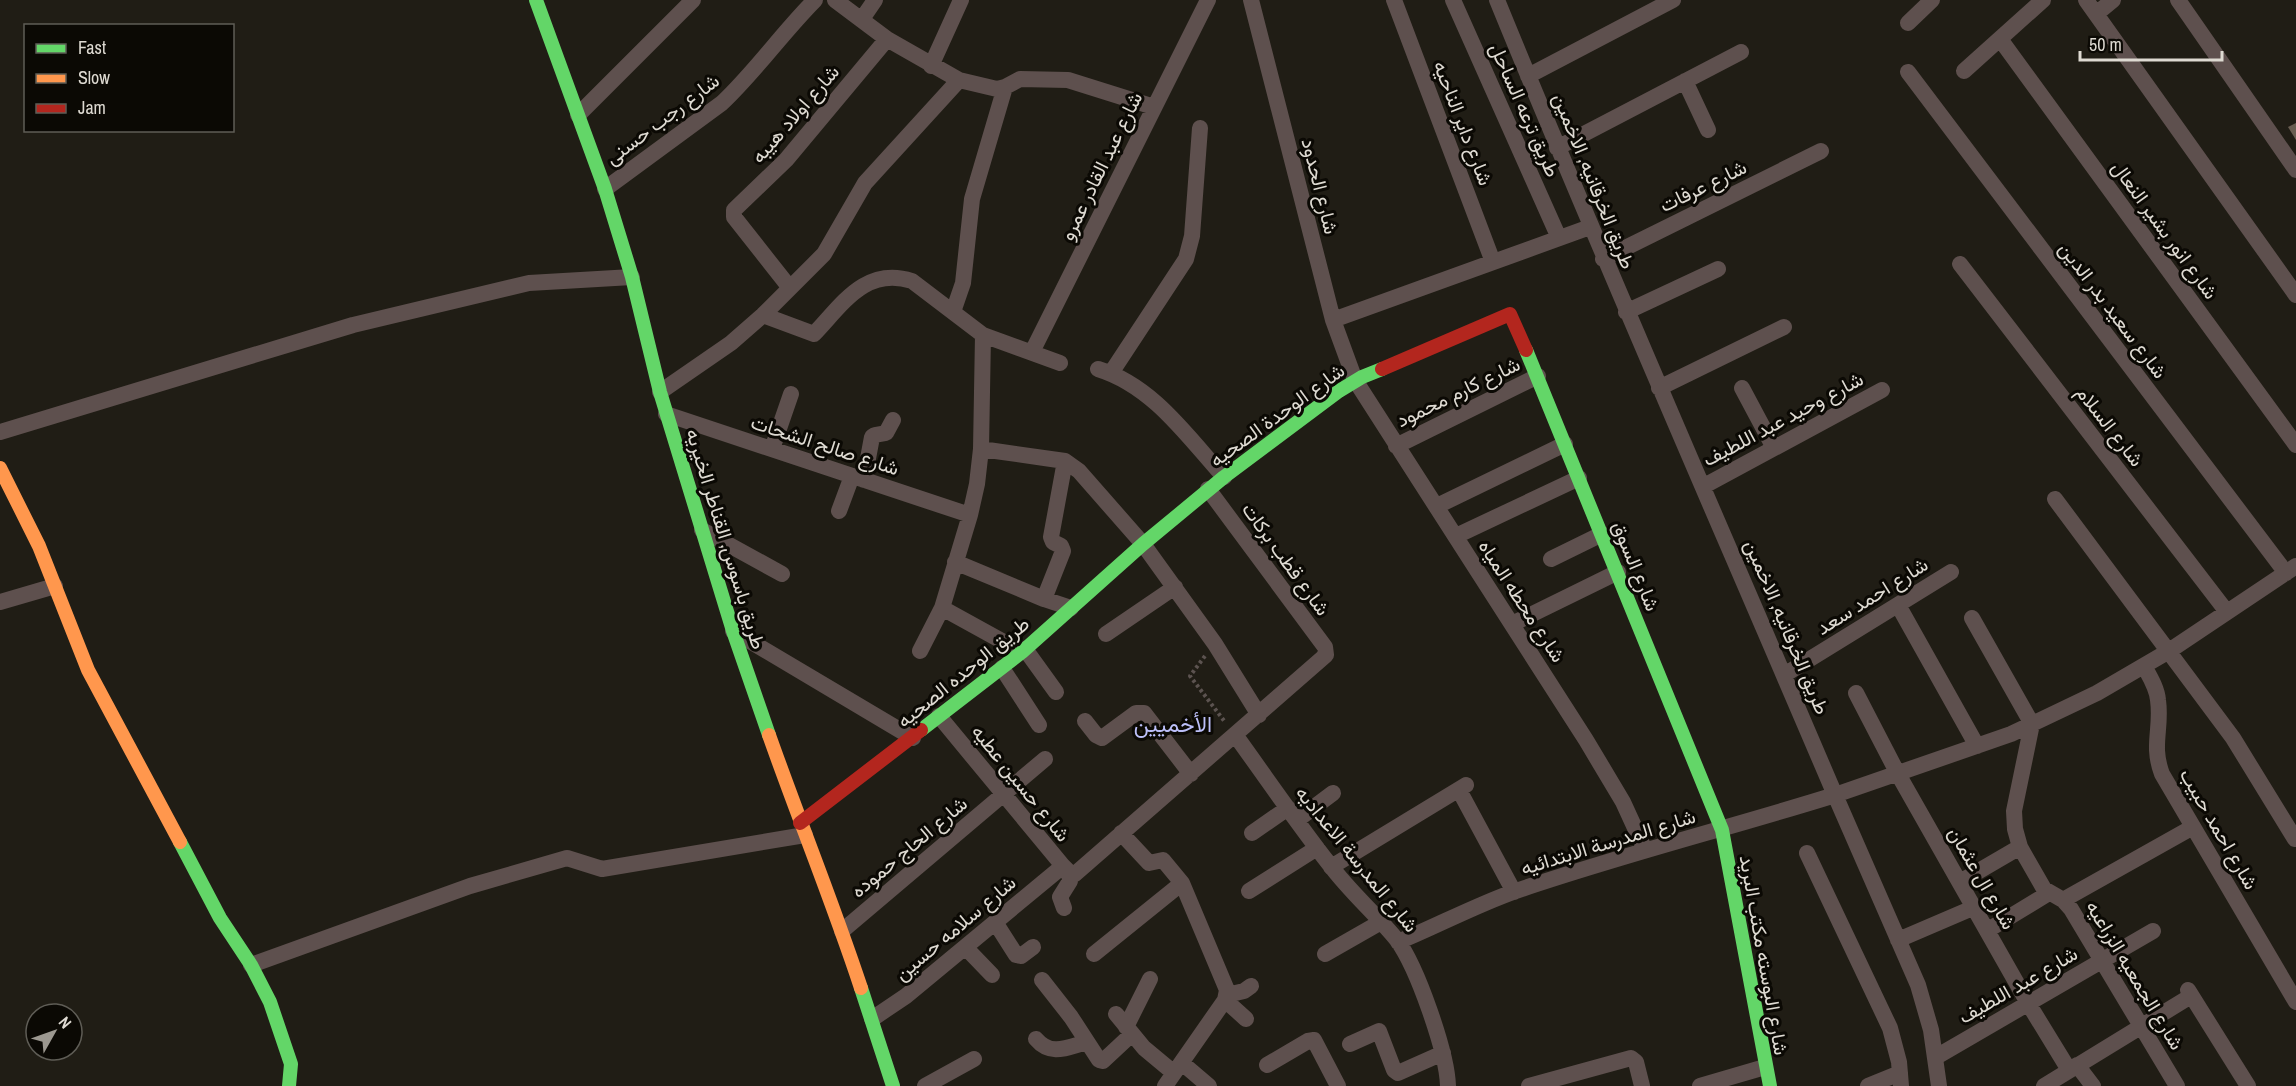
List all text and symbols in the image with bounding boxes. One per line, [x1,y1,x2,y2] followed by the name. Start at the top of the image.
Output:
[24,24,234,132] legend
[2080,24,2222,62] scale bar
[2089,32,2122,57] text: 50 m
[78,35,106,60] text: Fast
[1484,39,1567,181] street label: طريق ترعه الساحل
[1426,57,1500,189] street label: شارع داير الناحيه
[744,59,846,169] street label: شارع اولاد هيبه
[78,65,110,90] text: Slow
[599,67,725,171] street label: شارع رجب حسنى
[1053,87,1149,245] street label: شارع عبد القادر عمرو
[1547,89,1642,273] street label: طريق الخرقانيه, الاخمين
[78,95,106,120] text: Jam
[1295,135,1345,237] street label: شارع الحدود
[1655,153,1751,219] street label: شارع عرفات
[2105,155,2225,305] street label: شارع انور بشير النعال
[2052,236,2174,384] street label: شارع سعيد بدر الدين
[1391,350,1525,434] street label: شارع كارم محمود
[1204,356,1350,474] street label: شارع الوحدة الصحيه
[1698,365,1868,473] street label: شارع وحيد عبد اللطيف
[2069,380,2151,472] street label: شارع السلام
[747,408,903,482] street label: شارع صالح الشحات
[680,425,773,653] street label: طريق باسوس, القناطر الخيريه
[1235,497,1337,621] street label: شارع قطب بركات
[1605,517,1667,615] street label: شارع السوق
[1472,534,1572,668] street label: شارع محطه المياه
[1738,535,1837,718] street label: طريق الخرقانيه, الاخمين
[1811,550,1933,642] street label: شارع احمد سعد
[891,610,1035,733] street label: طريق الوحده الصحيه
[1134,709,1212,739] district label: الأخميين
[965,718,1077,848] street label: شارع حسين عطيه
[2173,763,2265,895] street label: شارع احمد حبيب
[1289,780,1425,938] street label: شارع المدرسة الاعداديه
[845,790,973,904] street label: شارع الحاج حموده
[1517,802,1699,882] street label: شارع المدرسة الابتدائيه
[1941,821,2023,935] street label: شارع ال عثمان
[1733,853,1795,1057] street label: شارع البوسته مكتب البريد
[888,869,1022,987] street label: شارع سلامه حسين
[2079,895,2191,1055] street label: شارع الجمعيه الزراعيه
[1953,940,2083,1030] street label: شارع عبد اللطيف
[24,1002,84,1062] north arrow
[54,1012,77,1033] text: N

